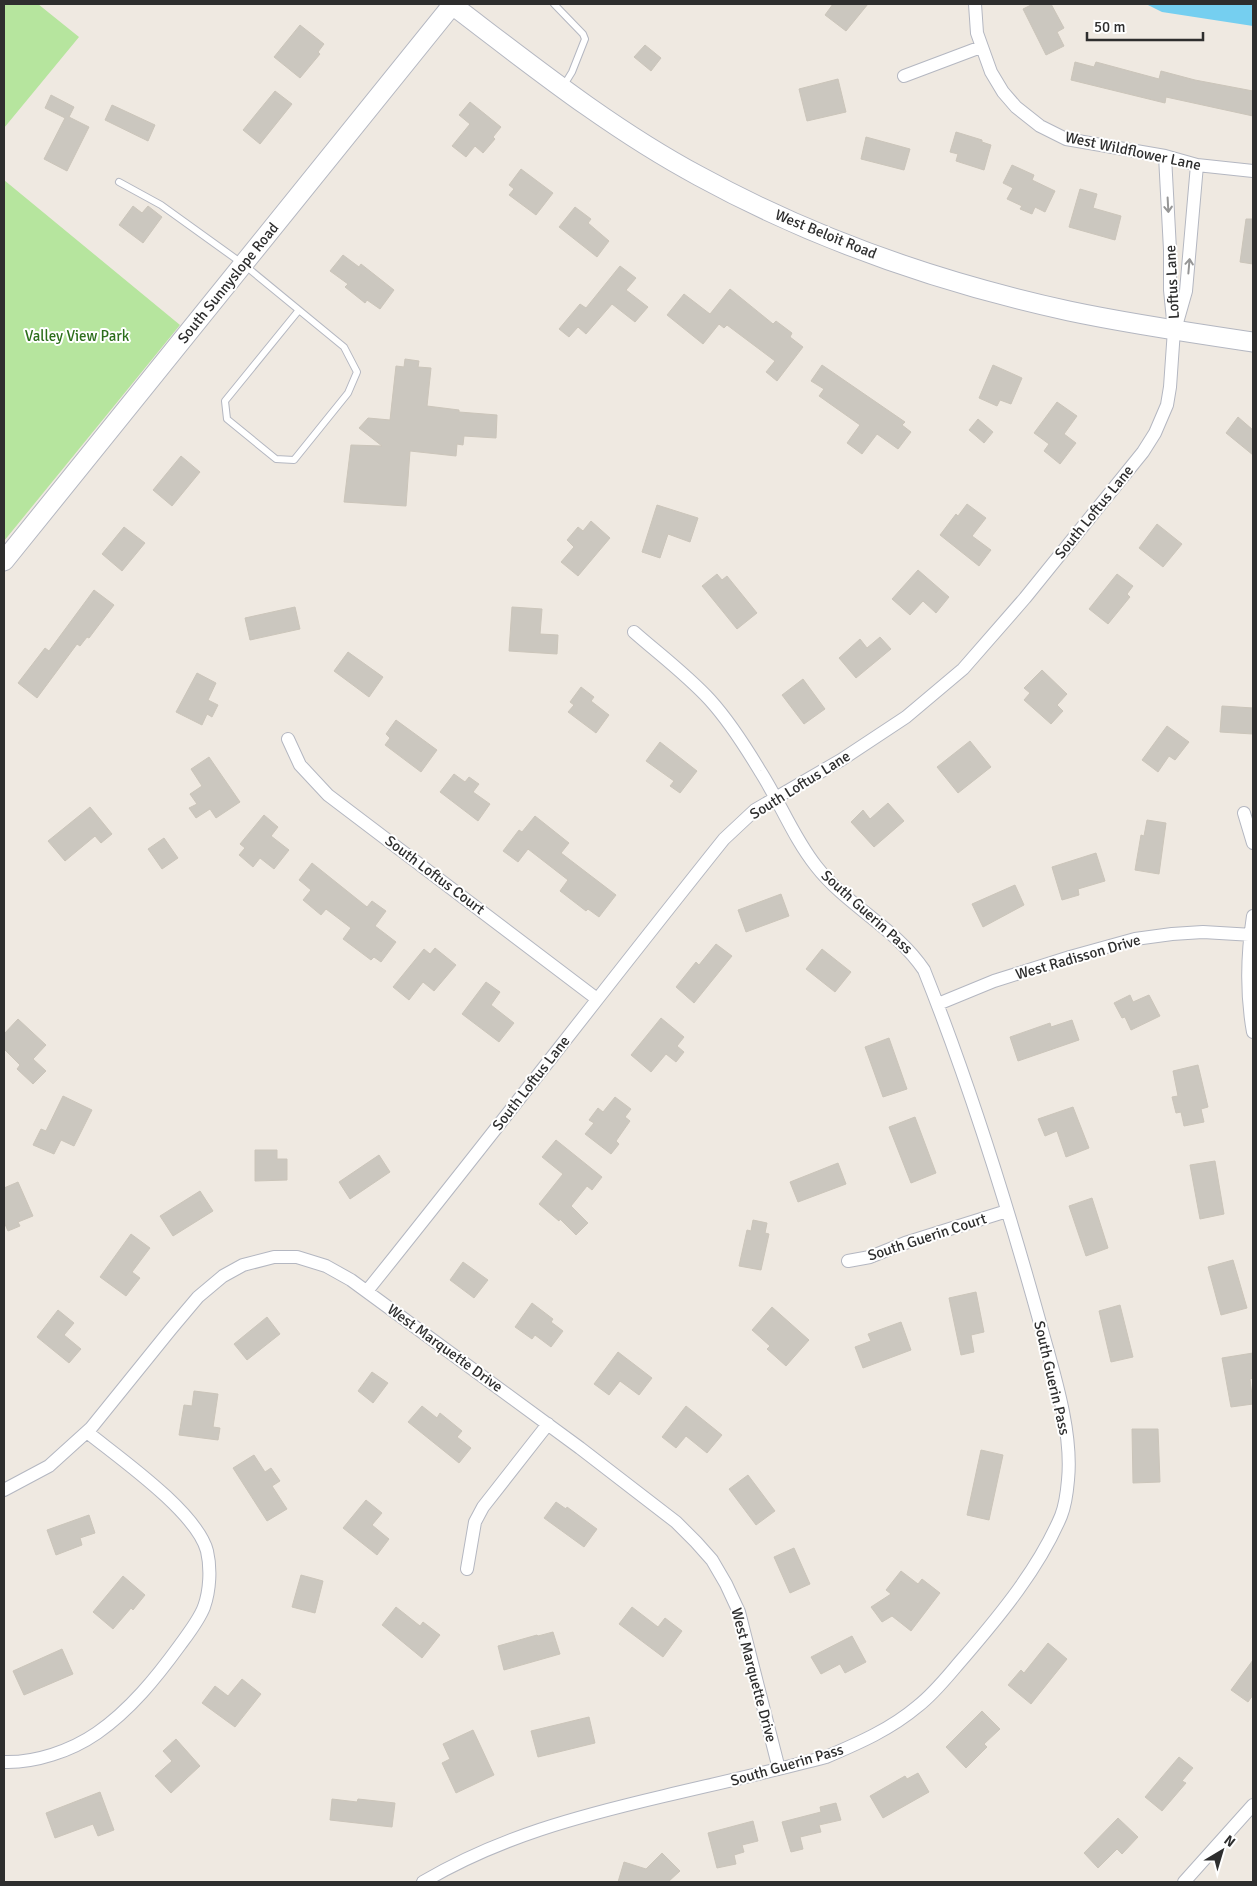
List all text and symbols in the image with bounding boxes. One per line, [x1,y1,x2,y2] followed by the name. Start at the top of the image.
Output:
[1087,10,1203,42] scale bar
[1094,18,1125,36] text: 50 m
[1063,128,1203,174] street label: West Wildflower Lane
[1163,197,1172,213] one-way arrow
[773,205,880,263] street label: West Beloit Road
[174,219,282,347] street label: South Sunnyslope Road
[1161,245,1183,319] street label: Loftus Lane
[1184,258,1193,274] one-way arrow
[25,327,130,345] park label: Valley View Park
[1051,462,1137,562] street label: South Loftus Lane
[746,747,854,823] street label: South Loftus Lane
[382,832,488,918] street label: South Loftus Court
[818,866,917,958] street label: South Guerin Pass
[1013,931,1143,983] street label: West Radisson Drive
[488,1032,574,1134] street label: South Loftus Lane
[865,1209,989,1265] street label: South Guerin Court
[384,1300,506,1396] street label: West Marquette Drive
[1030,1319,1074,1437] street label: South Guerin Pass
[727,1606,781,1744] street label: West Marquette Drive
[728,1740,846,1790] street label: South Guerin Pass
[1197,1826,1247,1876] north arrow
[1221,1831,1239,1851] text: N

